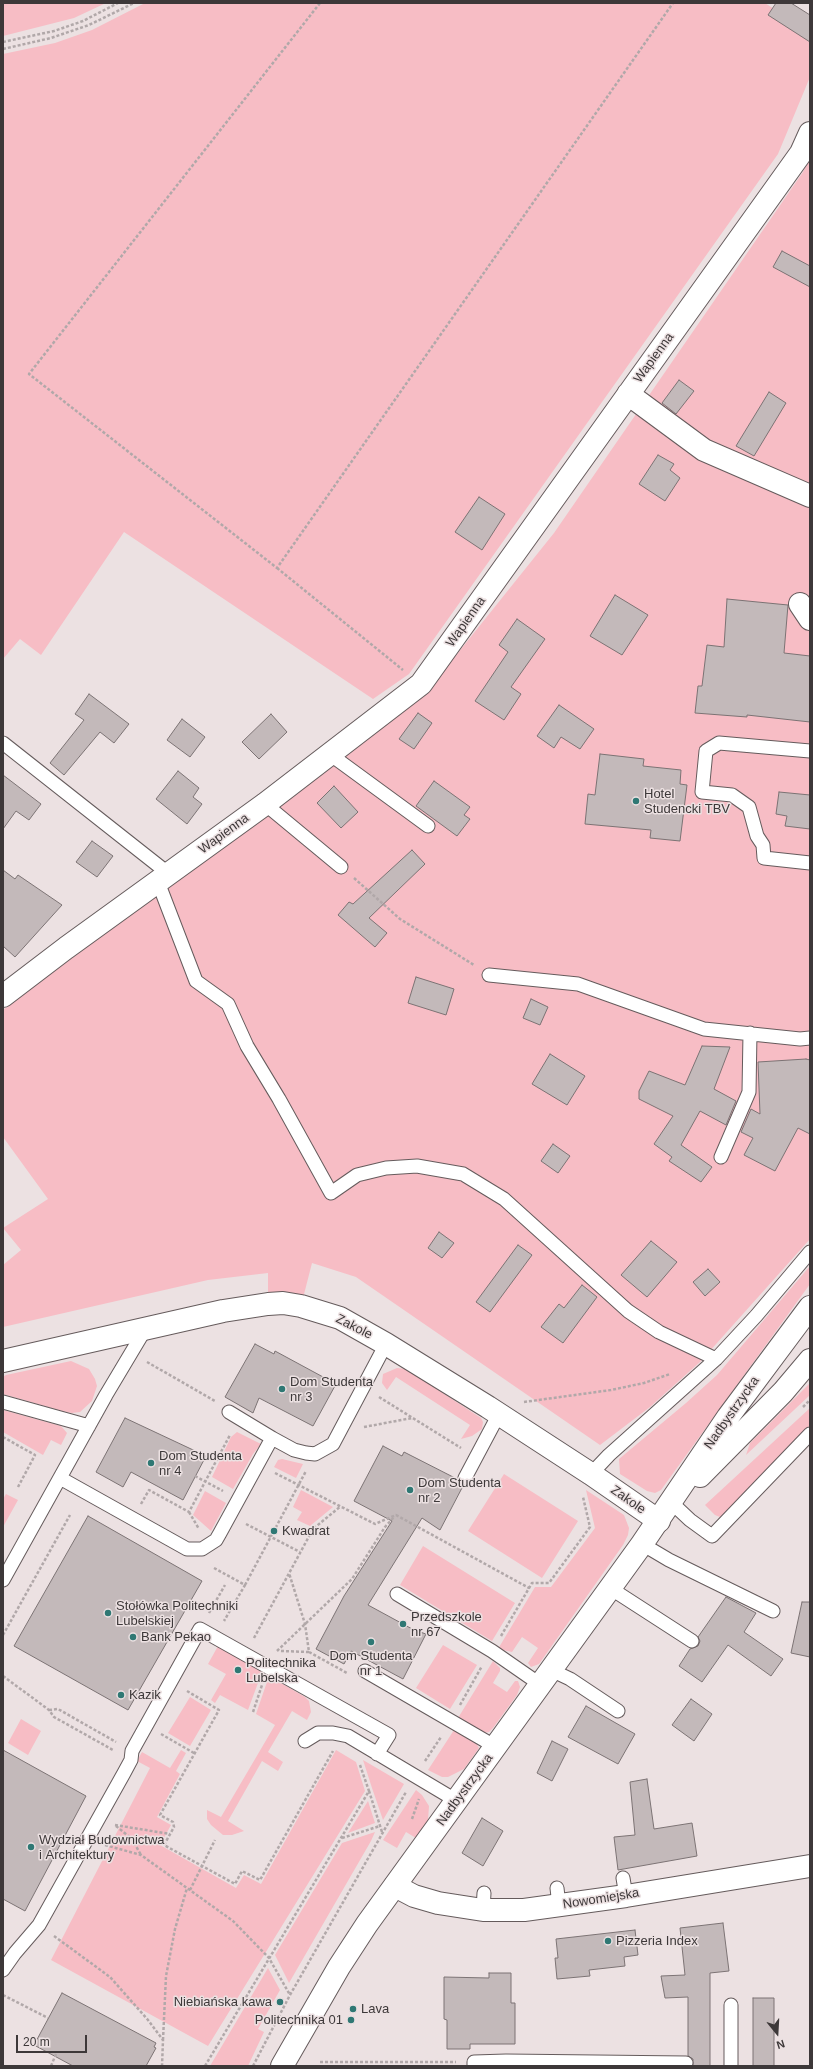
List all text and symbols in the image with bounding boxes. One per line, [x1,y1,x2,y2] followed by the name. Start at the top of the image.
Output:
[631,330,677,386] street label: Wapienna
[443,594,489,650] street label: Wapienna
[644,786,730,817] place label: Hotel Studencki TBV
[631,796,641,806] marker: Hotel Studencki TBV
[196,811,252,857] street label: Wapienna
[333,1311,375,1343] street label: Zakole
[290,1374,373,1405] place label: Dom Studenta nr 3
[701,1374,763,1452] street label: Nadbystrzycka
[277,1384,287,1394] marker: Dom Studenta nr 3
[159,1448,242,1479] place label: Dom Studenta nr 4
[146,1458,156,1468] marker: Dom Studenta nr 4
[418,1475,501,1506] place label: Dom Studenta nr 2
[608,1482,648,1518] street label: Zakole
[405,1485,415,1495] marker: Dom Studenta nr 2
[282,1523,330,1539] place label: Kwadrat
[269,1526,279,1536] marker: Kwadrat
[116,1598,238,1629] place label: Stołówka Politechniki Lubelskiej
[103,1608,113,1618] marker: Stołówka Politechniki Lubelskiej
[411,1609,482,1640] place label: Przedszkole nr 67
[398,1619,408,1629] marker: Przedszkole nr 67
[141,1629,211,1645] place label: Bank Pekao
[128,1632,138,1642] marker: Bank Pekao
[366,1637,376,1647] marker: Dom Studenta nr 1
[329,1648,413,1679] place label: Dom Studenta nr 1
[246,1655,316,1686] place label: Politechnika Lubelska
[233,1665,243,1675] marker: Politechnika Lubelska
[129,1687,161,1703] place label: Kazik
[116,1690,126,1700] marker: Kazik
[434,1751,496,1829] street label: Nadbystrzycka
[39,1832,165,1863] place label: Wydział Budownictwa i Architektury
[26,1842,36,1852] marker: Wydział Budownictwa i Architektury
[562,1885,640,1913] street label: Nowomiejska
[616,1933,698,1949] place label: Pizzeria Index
[603,1936,613,1946] marker: Pizzeria Index
[174,1994,272,2010] place label: Niebiańska kawa
[275,1997,285,2007] marker: Niebiańska kawa
[361,2001,389,2017] place label: Lava
[348,2004,358,2014] marker: Lava
[255,2012,343,2028] place label: Politechnika 01
[757,2013,797,2053] north arrow
[346,2015,356,2025] marker: Politechnika 01
[18,2027,89,2053] scale bar
[23,2035,50,2049] text: 20 m
[775,2037,786,2051] text: N

